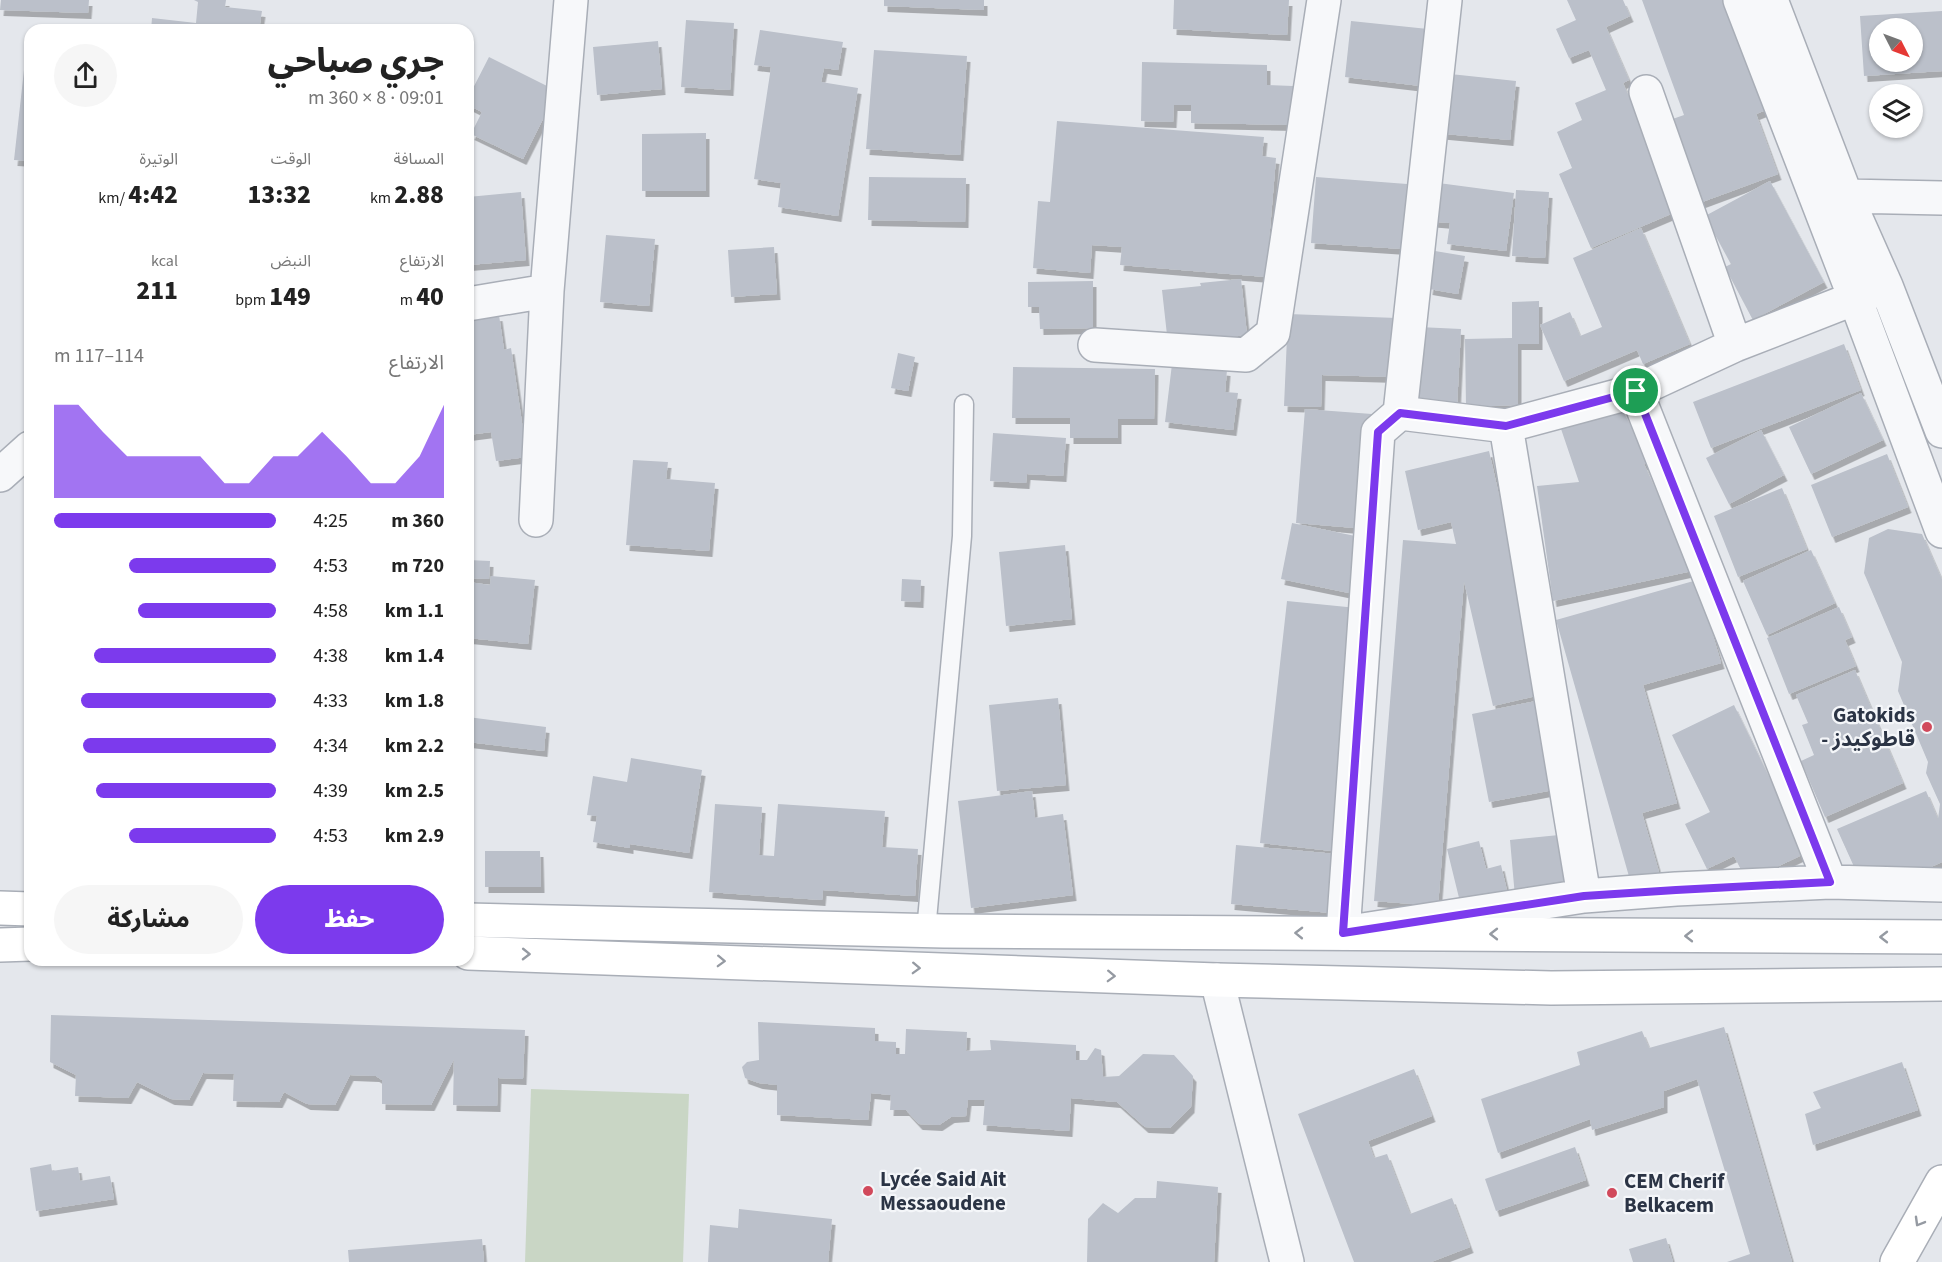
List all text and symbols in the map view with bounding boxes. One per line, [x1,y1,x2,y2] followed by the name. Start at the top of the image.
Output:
[1869,18,1923,72] north arrow
[1869,18,1923,138] map controls
[268,38,444,85] text: جري صباحي
[54,44,117,107] button: share
[308,84,444,112] text: 09:01 · 8 × 360 m
[1869,84,1923,138] button: layers
[140,148,178,170] text: الوتيرة
[271,148,311,170] text: الوقت
[394,148,444,170] text: المسافة
[128,176,178,213] text: 4:42
[247,176,311,213] text: 13:32
[394,176,444,213] text: 2.88
[98,187,128,209] text: /km
[370,187,394,209] text: km
[151,250,178,272] text: kcal
[270,250,311,272] text: النبض
[400,250,444,272] text: الارتفاع
[136,272,178,309] text: 211
[269,278,311,315] text: 149
[416,278,444,315] text: 40
[235,289,269,311] text: bpm
[400,289,416,311] text: m
[54,342,144,370] text: 114–117 m
[389,349,444,377] text: الارتفاع
[1610,365,1661,416] pin
[1619,374,1652,407] icon: arrive
[313,507,348,535] text: 4:25
[391,507,444,535] text: 360 m
[313,552,348,580] text: 4:53
[391,552,444,580] text: 720 m
[313,597,348,625] text: 4:58
[385,597,444,625] text: 1.1 km
[313,642,348,670] text: 4:38
[385,642,444,670] text: 1.4 km
[313,687,348,715] text: 4:33
[385,687,444,715] text: 1.8 km
[1821,700,1915,754] place label: Gatokids - قاطوكيدز
[1920,720,1934,734] marker: Gatokids - قاطوكيدز
[313,732,348,760] text: 4:34
[385,732,444,760] text: 2.2 km
[313,777,348,805] text: 4:39
[385,777,444,805] text: 2.5 km
[313,822,348,850] text: 4:53
[385,822,444,850] text: 2.9 km
[54,885,243,954] button: مشاركة
[255,885,444,954] button: حفظ
[1294,927,1303,939] one-way arrow
[1489,928,1498,940] one-way arrow
[1684,930,1693,942] one-way arrow
[1879,931,1888,943] one-way arrow
[522,948,531,960] one-way arrow
[717,955,726,967] one-way arrow
[912,962,921,975] one-way arrow
[1107,969,1116,982] one-way arrow
[880,1164,1006,1218] place label: Lycée Said Ait Messaoudene
[1624,1166,1725,1220] place label: CEM Cherif Belkacem
[861,1184,875,1198] marker: Lycée Said Ait Messaoudene
[1605,1186,1619,1200] marker: CEM Cherif Belkacem
[1915,1215,1926,1226] one-way arrow

